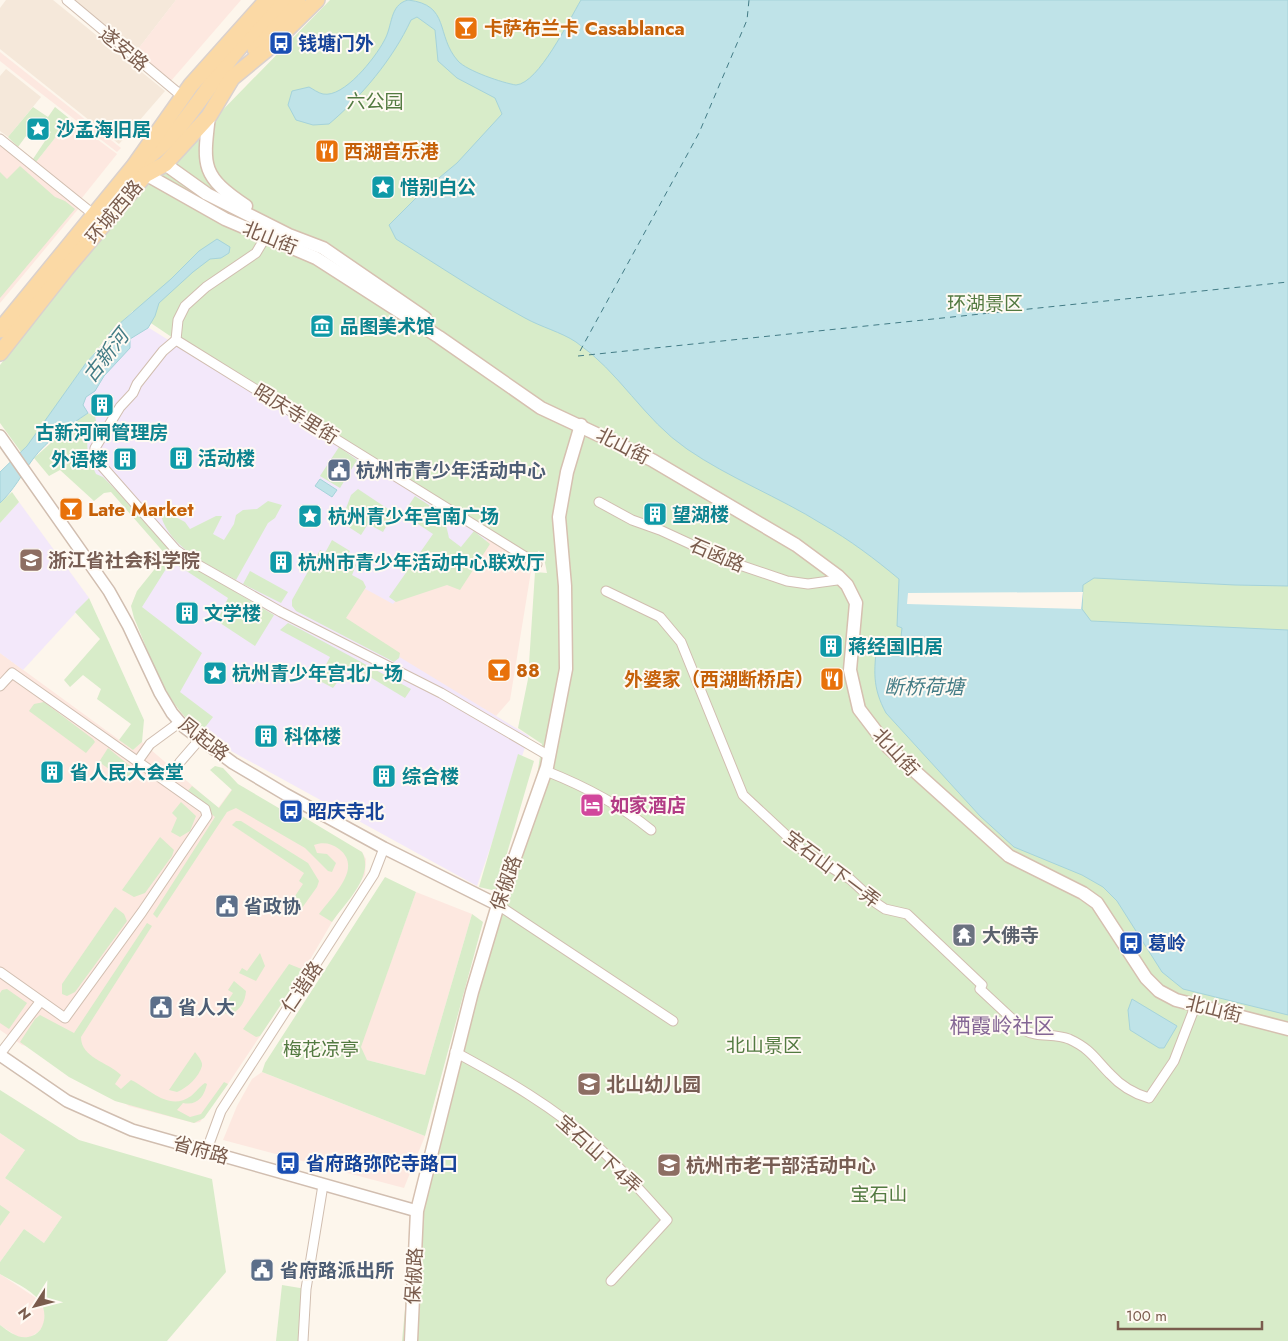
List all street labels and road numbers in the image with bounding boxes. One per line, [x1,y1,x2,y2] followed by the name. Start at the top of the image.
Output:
[93,20,155,78] street label: 遂安路
[79,174,149,250] street label: 环城西路
[239,215,301,261] street label: 北山街
[249,377,343,451] street label: 昭庆寺里街
[591,421,655,471] street label: 北山街
[685,531,749,579] street label: 石函路
[173,711,235,767] street label: 凤起路
[867,722,925,782] street label: 北山街
[778,824,886,914] street label: 宝石山下一弄
[484,852,528,914] street label: 保俶路
[275,956,329,1018] street label: 仁谐路
[1183,989,1245,1029] street label: 北山街
[551,1108,647,1200] street label: 宝石山下4弄
[170,1129,232,1171] street label: 省府路
[399,1247,429,1305] street label: 保俶路

